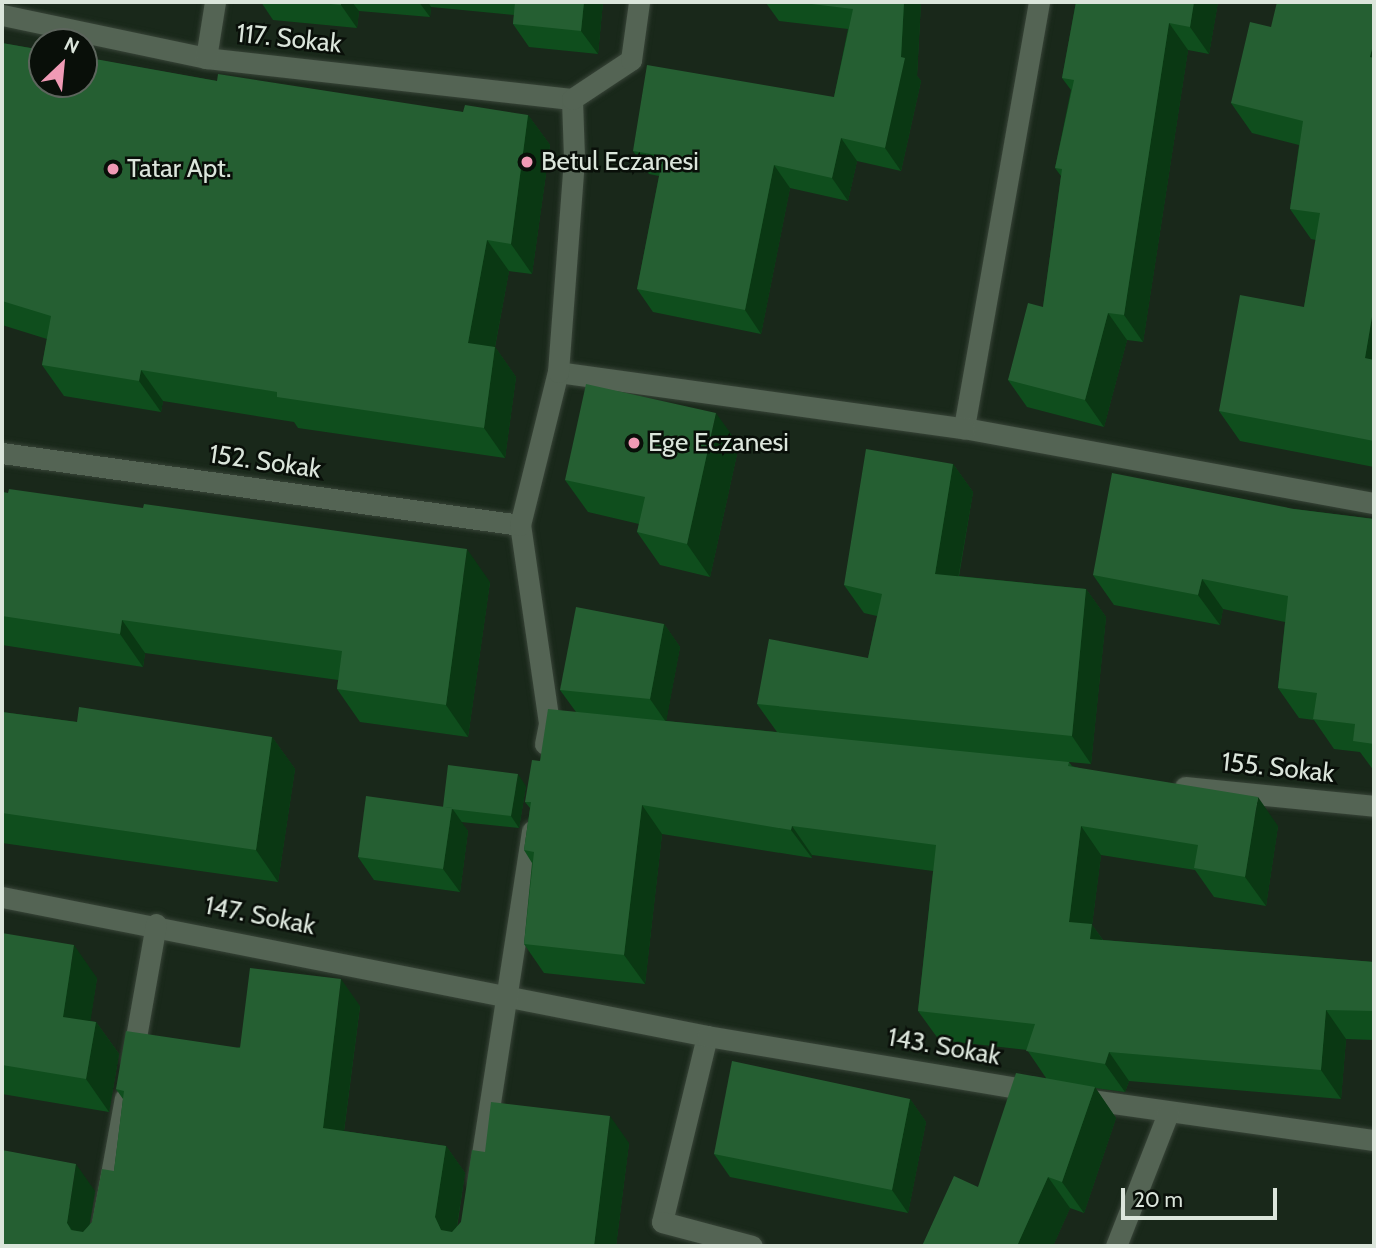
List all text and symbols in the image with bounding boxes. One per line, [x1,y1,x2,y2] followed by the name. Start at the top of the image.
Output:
[235,18,343,60] street label: 117. Sokak
[28,28,98,98] north arrow
[60,32,83,59] text: N
[541,146,699,178] place label: Betul Eczanesi
[127,153,231,185] place label: Tatar Apt.
[519,154,535,170] marker: Betul Eczanesi
[105,161,121,177] marker: Tatar Apt.
[648,427,789,459] place label: Ege Eczanesi
[626,435,642,451] marker: Ege Eczanesi
[207,439,323,485] street label: 152. Sokak
[1220,747,1336,789] street label: 155. Sokak
[202,890,318,942] street label: 147. Sokak
[885,1022,1003,1072] street label: 143. Sokak
[1124,1174,1280,1218] scale bar
[1134,1187,1183,1212] text: 20 m

